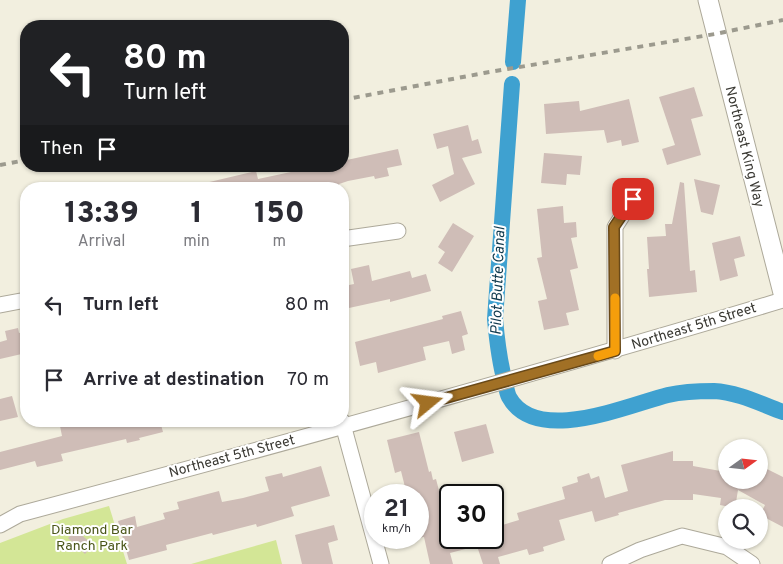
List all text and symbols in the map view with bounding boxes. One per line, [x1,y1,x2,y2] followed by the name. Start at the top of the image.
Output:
[123,37,207,81] text: 80 m
[40,40,105,105] icon: left
[123,80,206,107] text: Turn left
[721,85,767,209] street label: Northeast King Way
[93,135,121,163] icon: arrive
[40,137,83,161] text: Then
[612,178,654,220] pin
[619,185,647,213] icon: arrive
[64,196,139,233] text: 13:39
[190,196,203,233] text: 1
[254,196,305,233] text: 150
[488,225,510,336] water label: Pilot Butte Canal
[78,232,125,252] text: Arrival
[183,232,210,252] text: min
[273,232,286,252] text: m
[40,291,68,319] icon: left
[83,293,159,317] text: Turn left
[285,293,329,317] text: 80 m
[629,300,759,354] street label: Northeast 5th Street
[40,366,68,394] icon: arrive
[83,368,264,392] text: Arrive at destination
[287,368,329,392] text: 70 m
[401,376,453,428] position arrow
[167,432,297,482] street label: Northeast 5th Street
[718,439,768,489] north arrow
[718,439,768,549] map controls
[439,484,504,549] speed limit sign: 30
[384,494,409,526] text: 21
[718,499,768,549] button: search
[382,521,411,537] text: km/h
[51,522,134,555] park label: Diamond Bar Ranch Park

